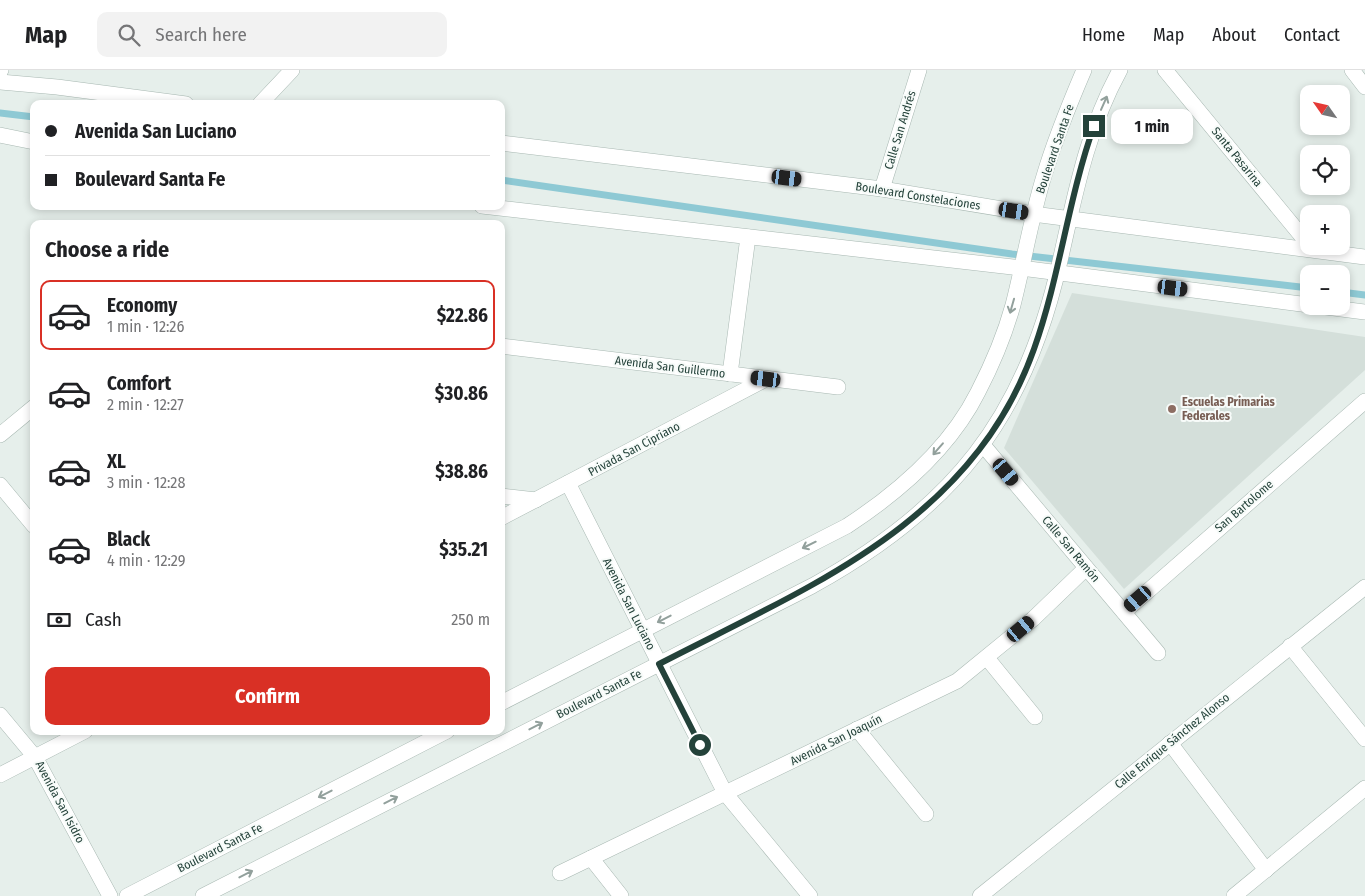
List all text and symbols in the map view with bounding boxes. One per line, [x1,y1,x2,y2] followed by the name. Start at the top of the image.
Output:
[97,12,447,57] search box
[25,21,67,49] text: Map
[115,21,143,49] icon: search
[155,23,247,46] text: Search here
[1082,24,1125,46] text: Home
[1153,24,1184,46] text: Map
[1212,24,1256,46] text: About
[1284,24,1340,46] text: Contact
[1300,85,1350,135] north arrow
[1300,85,1350,315] map controls
[881,89,919,171] street label: Calle San Andrés
[1099,96,1109,111] one-way arrow
[1033,102,1077,196] street label: Boulevard Santa Fe
[1112,108,1194,144] callout: 1 min
[1083,115,1105,137] route end
[1135,117,1169,136] text: 1 min
[75,120,237,143] text: Avenida San Luciano
[1209,124,1265,190] street label: Santa Pasarina
[1300,145,1350,195] button: locate
[75,168,225,191] text: Boulevard Santa Fe
[771,169,802,187] car
[854,179,982,213] street label: Boulevard Constelaciones
[998,201,1029,221] car
[1300,205,1350,255] button: +
[45,236,169,263] text: Choose a ride
[1300,265,1350,315] button: −
[1157,279,1188,297] car
[47,293,92,338] icon: car
[107,294,177,317] text: Economy
[1007,297,1017,313] one-way arrow
[437,304,488,327] text: $22.86
[107,317,184,336] text: 1 min · 12:26
[614,353,726,381] street label: Avenida San Guillermo
[750,370,781,388] car
[47,371,92,416] icon: car
[107,372,171,395] text: Comfort
[435,382,488,405] text: $30.86
[107,395,184,414] text: 2 min · 12:27
[1182,395,1276,423] place label: Escuelas Primarias Federales
[1166,403,1178,415] marker: Escuelas Primarias Federales
[586,419,682,479] street label: Privada San Cipriano
[932,442,944,455] one-way arrow
[47,449,92,494] icon: car
[107,450,126,473] text: XL
[990,456,1021,488] car
[435,460,488,483] text: $38.86
[107,473,185,492] text: 3 min · 12:28
[1212,477,1276,535] street label: San Bartolome
[1039,513,1103,585] street label: Calle San Ramón
[47,527,92,572] icon: car
[107,528,150,551] text: Black
[439,538,488,561] text: $35.21
[802,541,817,550] one-way arrow
[107,551,186,570] text: 4 min · 12:29
[600,556,658,652] street label: Avenida San Luciano
[1121,583,1154,615] car
[45,606,73,634] icon: cash
[85,608,122,631] text: Cash
[451,610,490,629] text: 250 m
[657,614,672,624] one-way arrow
[1004,614,1037,644] car
[554,666,644,722] street label: Boulevard Santa Fe
[45,667,490,725] button: Confirm
[1112,690,1232,792] street label: Calle Enrique Sánchez Alonso
[788,712,884,768] street label: Avenida San Joaquín
[528,721,543,731] one-way arrow
[689,734,711,756] route start
[32,759,88,845] street label: Avenida San Isidro
[318,789,333,799] one-way arrow
[383,795,398,804] one-way arrow
[175,820,265,876] street label: Boulevard Santa Fe
[238,869,253,878] one-way arrow

